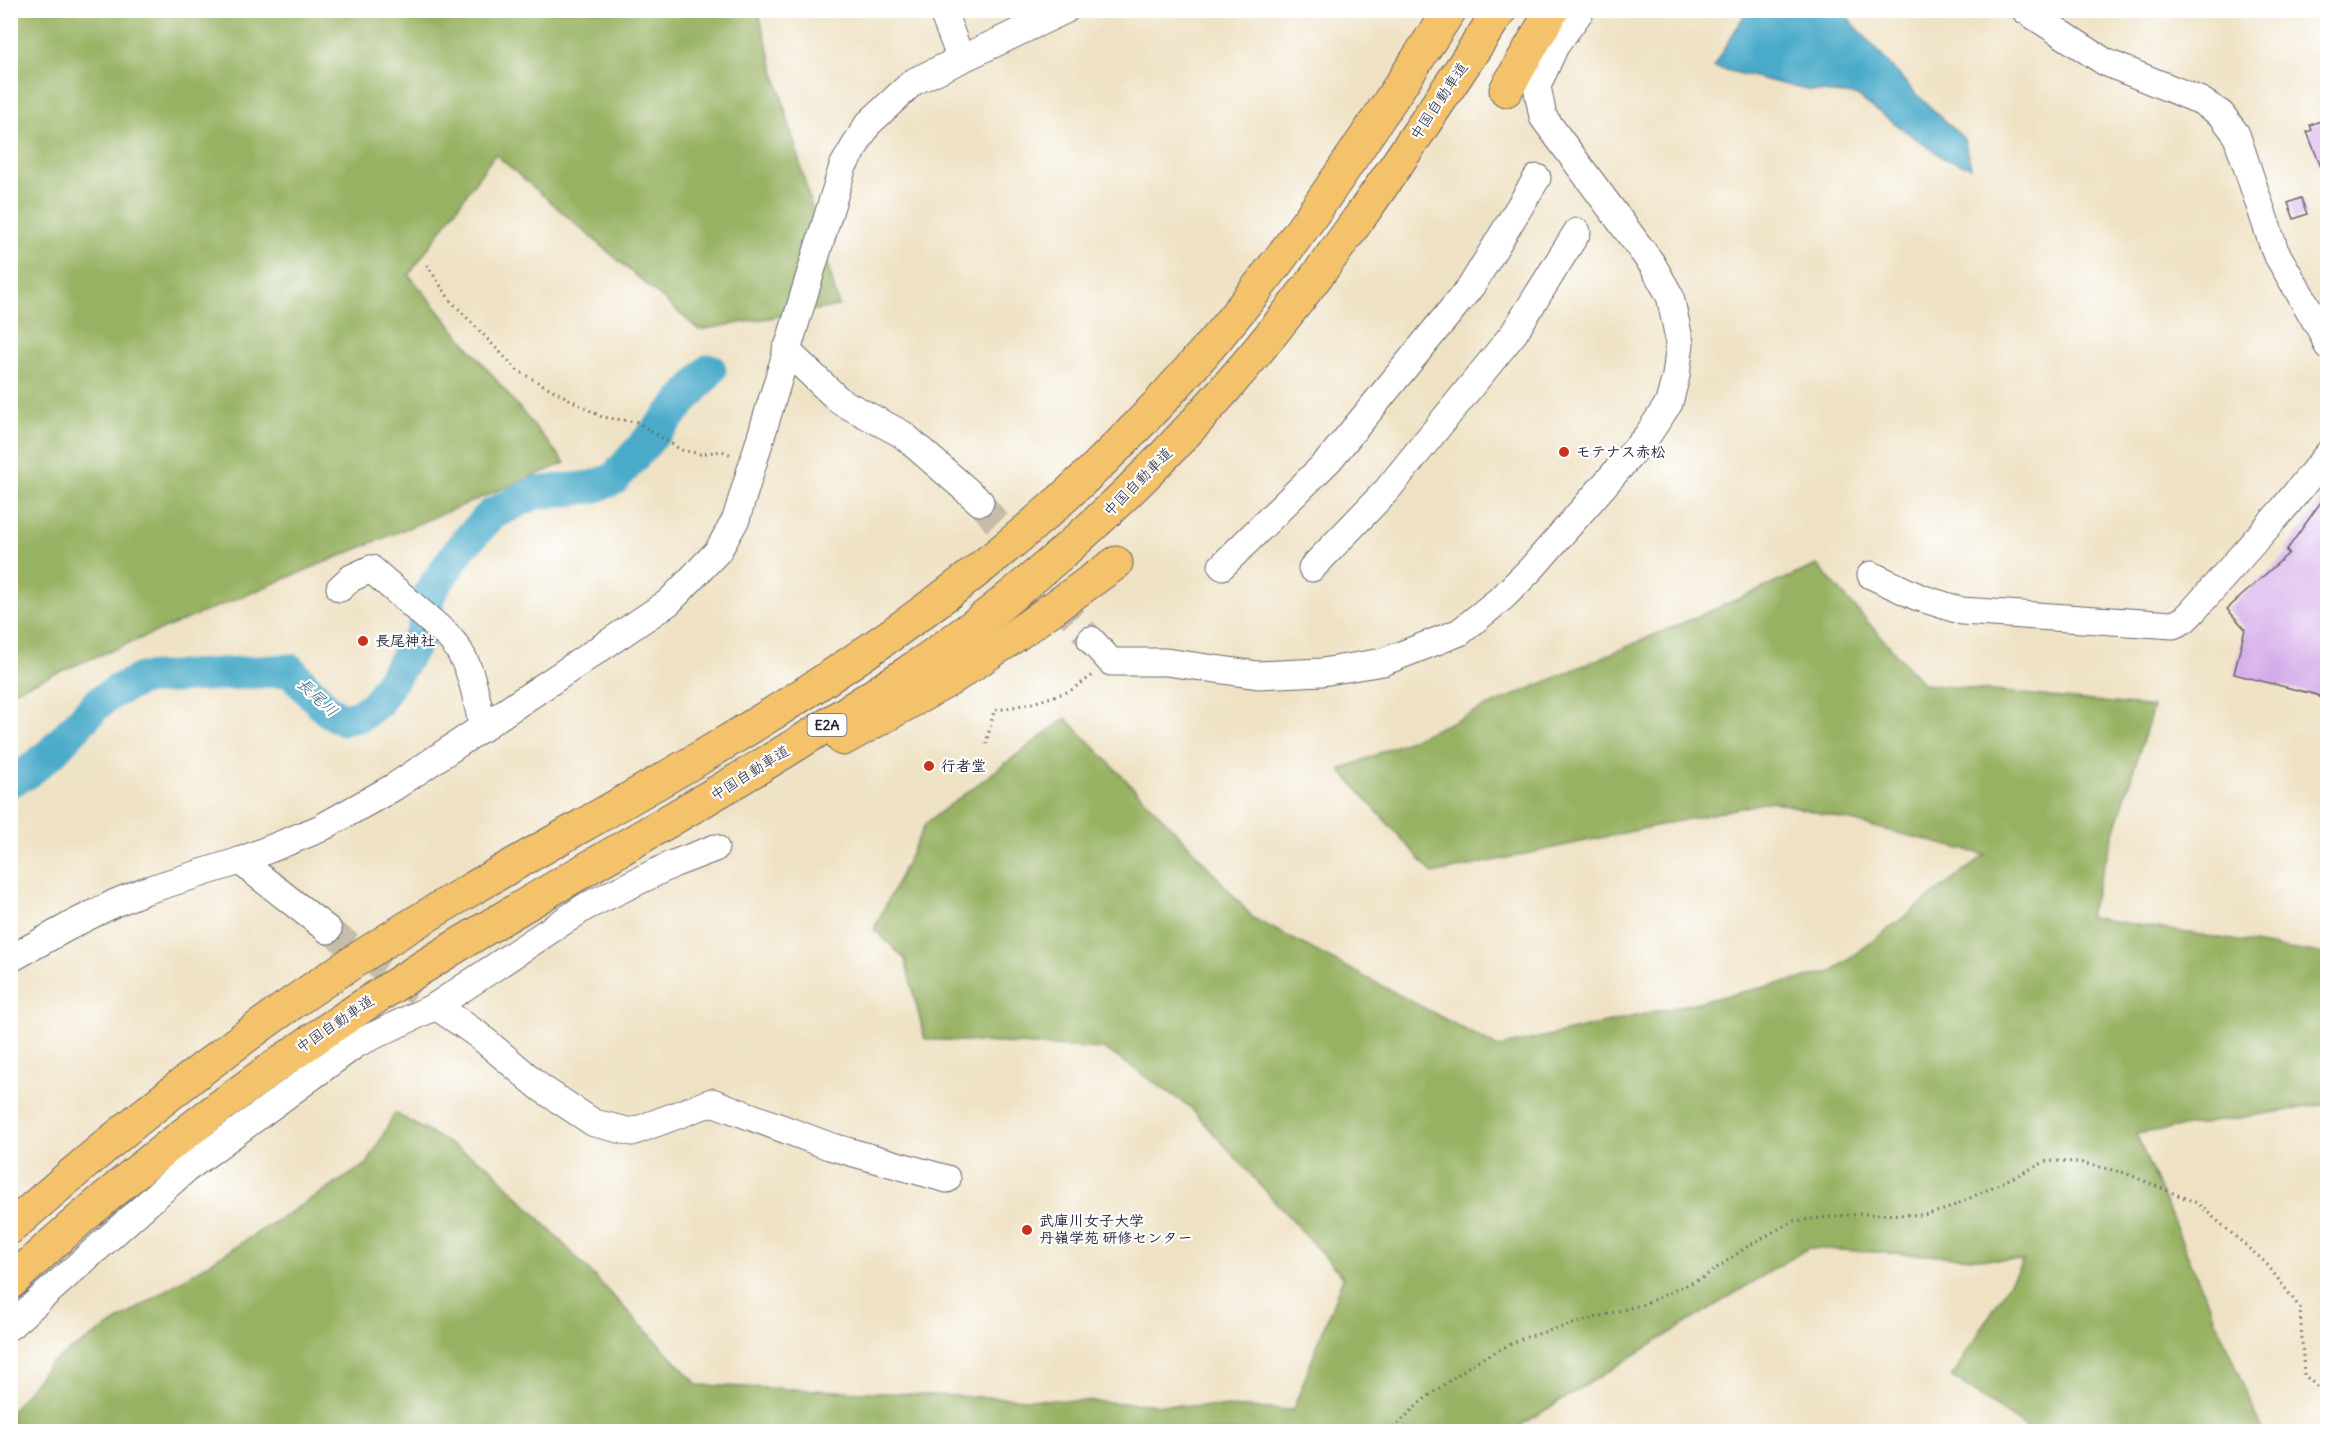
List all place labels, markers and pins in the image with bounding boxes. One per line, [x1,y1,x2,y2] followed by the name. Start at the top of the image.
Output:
[1576,442,1666,461] place label: モテナス赤松
[1557,445,1571,459] marker: モテナス赤松
[375,631,435,650] place label: 長尾神社
[356,634,370,648] marker: 長尾神社
[941,756,986,775] place label: 行者堂
[922,759,936,773] marker: 行者堂
[1039,1211,1193,1247] place label: 武庫川女子大学 丹嶺学苑 研修センター
[1020,1223,1034,1237] marker: 武庫川女子大学 丹嶺学苑 研修センター

